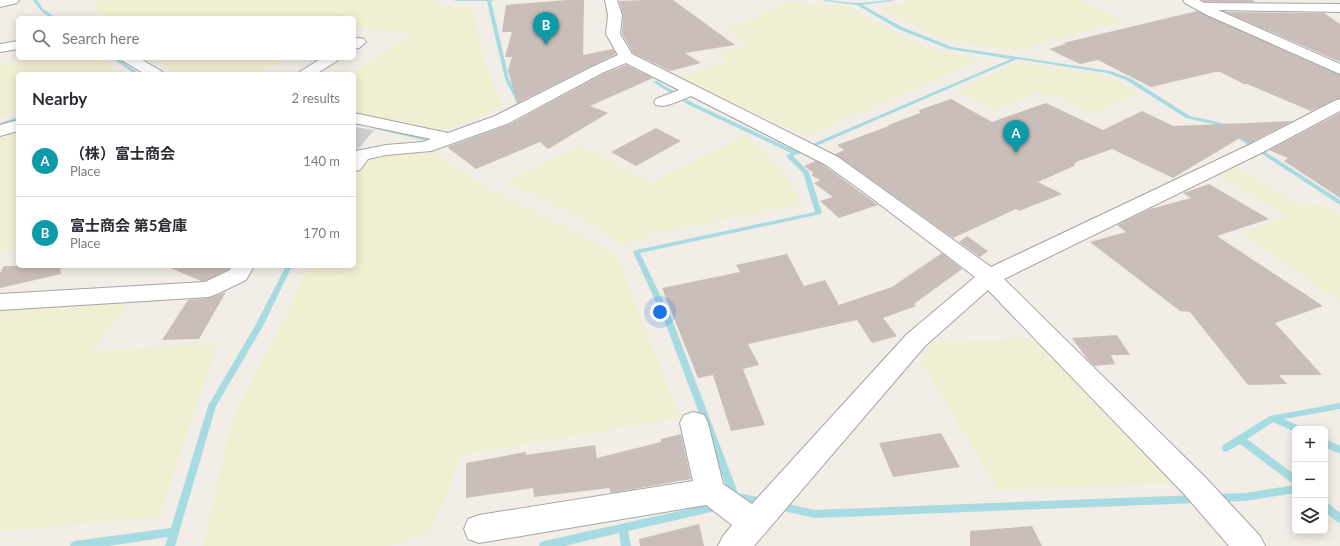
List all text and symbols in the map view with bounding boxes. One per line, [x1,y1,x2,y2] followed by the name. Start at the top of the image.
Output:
[533,12,559,45] pin: B
[16,16,356,60] search box
[30,27,52,49] icon: search
[62,29,139,47] text: Search here
[32,88,87,109] text: Nearby
[292,90,340,106] text: 2 results
[1003,120,1029,153] pin: A
[70,144,175,162] text: （株）富士商会
[40,153,50,169] text: A
[303,153,340,169] text: 140 m
[70,163,100,179] text: Place
[70,216,187,234] text: 富士商会 第5倉庫
[41,225,49,241] text: B
[303,225,340,241] text: 170 m
[70,235,100,251] text: Place
[650,302,670,322] your location
[1292,426,1328,534] map controls
[1292,426,1328,462] button: +
[1292,462,1328,498] button: −
[1292,498,1328,534] button: layers

